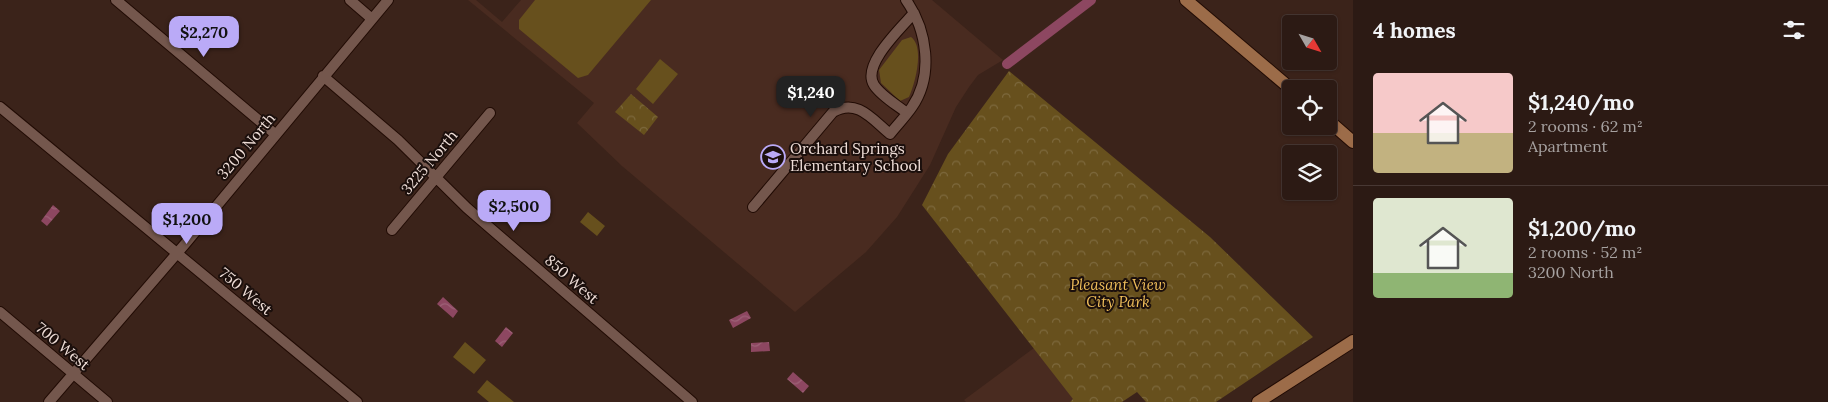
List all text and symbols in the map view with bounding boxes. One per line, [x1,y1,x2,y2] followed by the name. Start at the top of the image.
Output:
[163,15,245,58] pin: $2,270
[1282,15,1338,70] north arrow
[1282,15,1337,200] map controls
[1780,16,1808,44] icon: filters
[1373,17,1456,44] text: 4 homes
[180,22,228,42] text: $2,270
[770,76,852,118] pin: $1,240
[1282,80,1337,135] button: locate
[787,82,835,102] text: $1,240
[1528,89,1634,116] text: $1,240/mo
[1413,93,1473,153] icon: home
[213,109,279,183] street label: 3200 North
[1528,116,1643,136] text: 2 rooms · 62 m²
[397,126,461,198] street label: 3225 North
[1528,136,1608,156] text: Apartment
[790,139,921,175] place label: Orchard Springs Elementary School
[760,144,786,170] school or university icon: Orchard Springs Elementary School
[1282,145,1337,200] button: layers
[473,190,555,232] pin: $2,500
[489,196,539,216] text: $2,500
[146,202,228,245] pin: $1,200
[163,209,211,229] text: $1,200
[1528,215,1636,242] text: $1,200/mo
[1413,218,1473,278] icon: home
[1528,242,1642,262] text: 2 rooms · 52 m²
[541,250,603,308] street label: 850 West
[1528,262,1614,282] text: 3200 North
[216,263,277,319] street label: 750 West
[1070,275,1166,311] park label: Pleasant View City Park
[32,318,94,374] street label: 700 West

